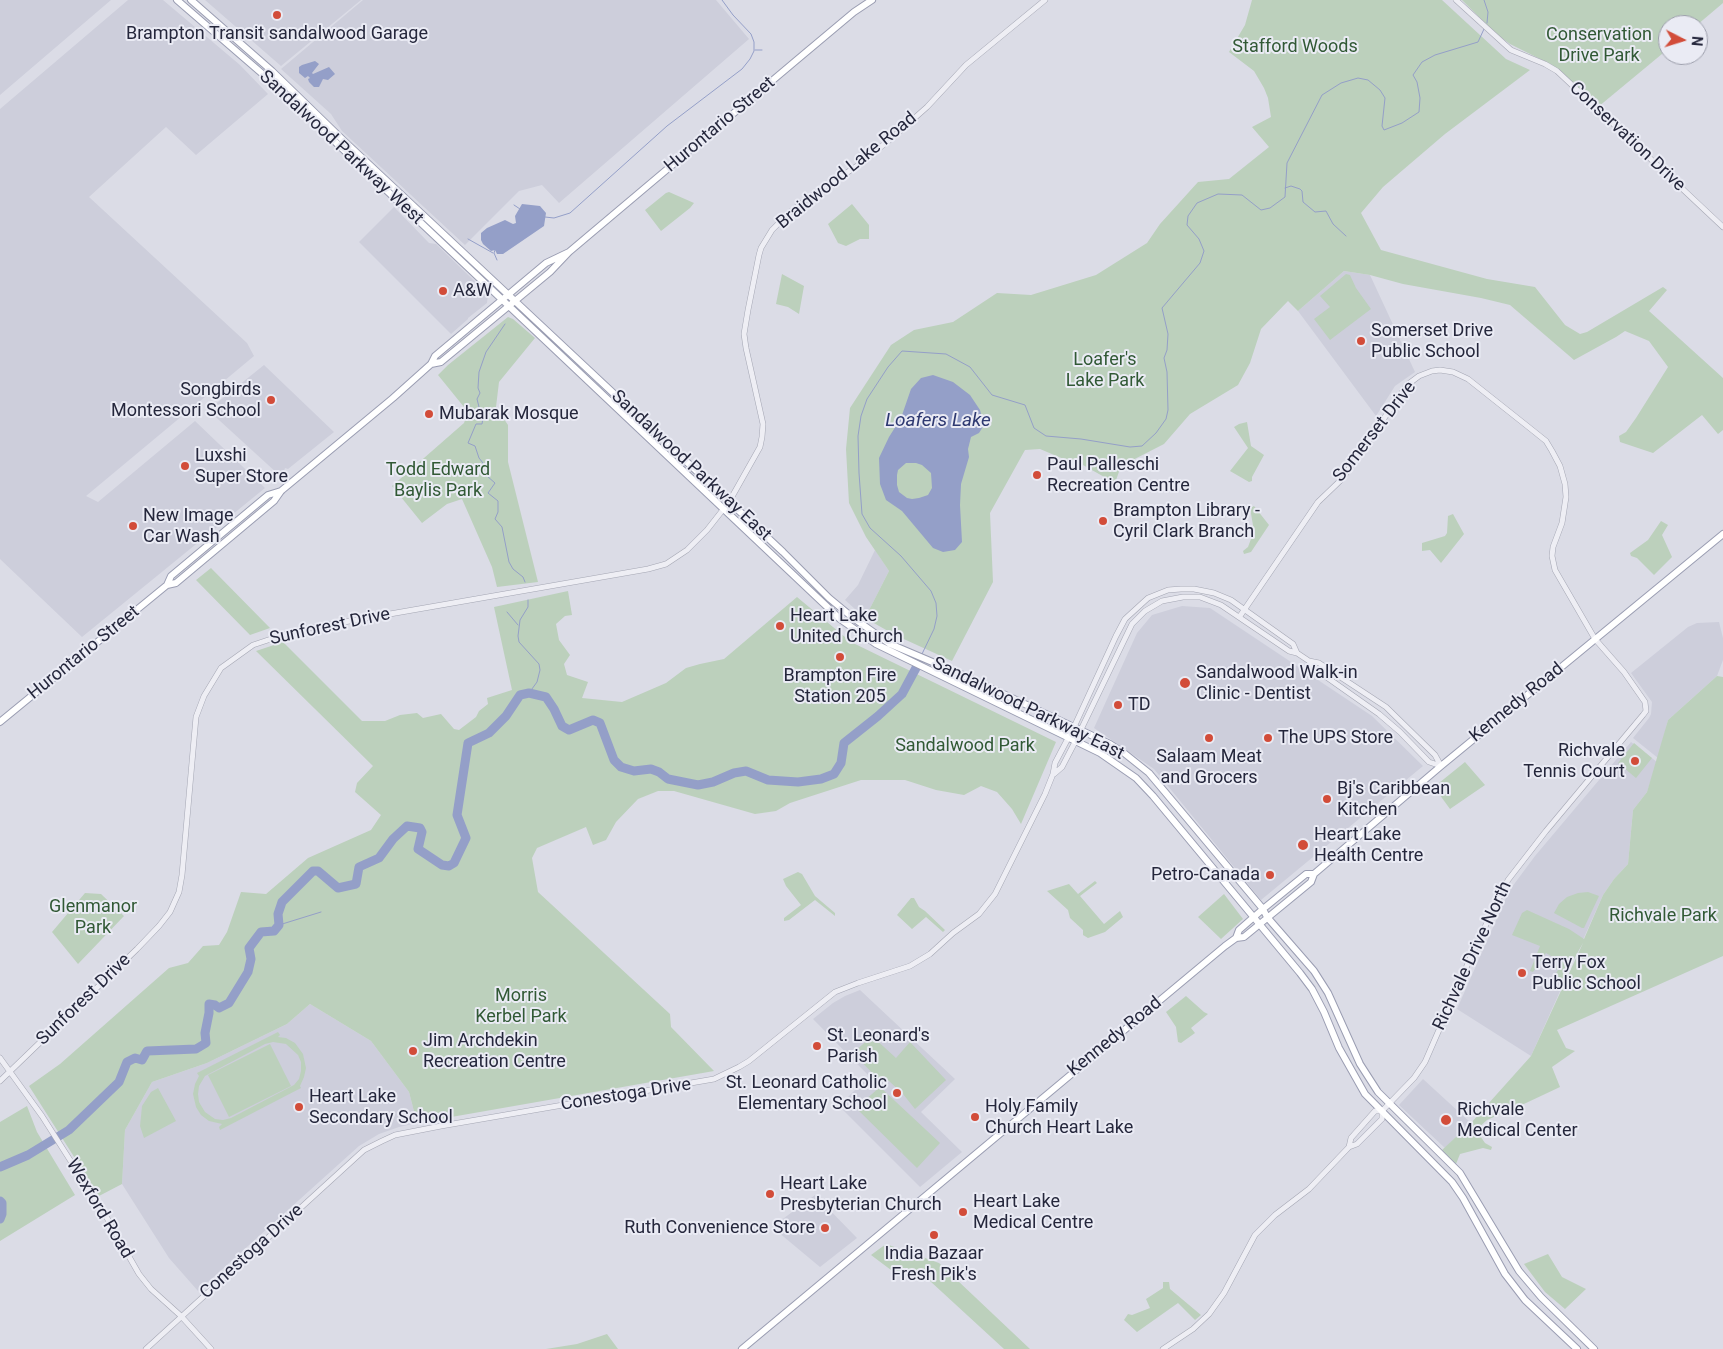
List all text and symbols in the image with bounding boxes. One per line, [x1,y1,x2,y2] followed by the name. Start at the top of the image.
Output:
[271,9,283,21] marker: Brampton Transit sandalwood Garage
[1658,15,1708,65] north arrow
[126,23,428,45] place label: Brampton Transit sandalwood Garage
[1546,24,1652,66] park label: Conservation Drive Park
[1232,36,1358,58] park label: Stafford Woods
[1689,36,1705,47] text: N
[255,66,427,230] street label: Sandalwood Parkway West
[660,73,780,177] street label: Hurontario Street
[1565,78,1689,196] street label: Conservation Drive
[773,108,921,234] street label: Braidwood Lake Road
[453,280,492,302] place label: A&W
[437,285,449,297] marker: A&W
[1371,320,1493,362] place label: Somerset Drive Public School
[1355,335,1367,347] marker: Somerset Drive Public School
[1066,349,1144,392] park label: Loafer's Lake Park
[1329,377,1421,487] street label: Somerset Drive
[111,379,261,422] place label: Songbirds Montessori School
[606,386,776,546] street label: Sandalwood Parkway East
[265,394,277,406] marker: Songbirds Montessori School
[439,403,579,425] place label: Mubarak Mosque
[423,408,435,420] marker: Mubarak Mosque
[885,410,991,432] water label: Loafers Lake
[195,445,288,488] place label: Luxshi Super Store
[1047,454,1190,496] place label: Paul Palleschi Recreation Centre
[386,459,490,502] park label: Todd Edward Baylis Park
[179,460,191,472] marker: Luxshi Super Store
[1031,469,1043,481] marker: Paul Palleschi Recreation Centre
[1113,500,1260,542] place label: Brampton Library - Cyril Clark Branch
[143,505,234,548] place label: New Image Car Wash
[1097,515,1109,527] marker: Brampton Library - Cyril Clark Branch
[127,520,139,532] marker: New Image Car Wash
[24,601,144,705] street label: Hurontario Street
[268,604,392,650] street label: Sunforest Drive
[790,605,903,648] place label: Heart Lake United Church
[774,620,786,632] marker: Heart Lake United Church
[834,651,846,663] marker: Brampton Fire Station 205
[928,653,1128,765] street label: Sandalwood Parkway East
[1466,659,1568,747] street label: Kennedy Road
[1196,662,1358,704] place label: Sandalwood Walk-in Clinic - Dentist
[784,665,896,708] place label: Brampton Fire Station 205
[1178,676,1192,690] marker: Sandalwood Walk-in Clinic - Dentist
[1128,694,1151,716] place label: TD
[1112,699,1124,711] marker: TD
[1278,727,1393,749] place label: The UPS Store
[1203,732,1215,744] marker: Salaam Meat and Grocers
[1262,732,1274,744] marker: The UPS Store
[895,735,1035,757] park label: Sandalwood Park
[1523,740,1625,782] place label: Richvale Tennis Court
[1156,746,1262,789] place label: Salaam Meat and Grocers
[1629,755,1641,767] marker: Richvale Tennis Court
[1337,778,1450,821] place label: Bj's Caribbean Kitchen
[1321,793,1333,805] marker: Bj's Caribbean Kitchen
[1314,824,1423,866] place label: Heart Lake Health Centre
[1296,838,1310,852] marker: Heart Lake Health Centre
[1151,864,1260,886] place label: Petro-Canada
[1264,869,1276,881] marker: Petro-Canada
[1429,878,1517,1034] street label: Richvale Drive North
[49,896,137,939] park label: Glenmanor Park
[1609,905,1717,927] park label: Richvale Park
[32,950,136,1050] street label: Sunforest Drive
[1532,952,1641,994] place label: Terry Fox Public School
[1516,967,1528,979] marker: Terry Fox Public School
[475,985,567,1028] park label: Morris Kerbel Park
[1064,993,1166,1081] street label: Kennedy Road
[827,1025,930,1068] place label: St. Leonard's Parish
[423,1030,566,1072] place label: Jim Archdekin Recreation Centre
[811,1040,823,1052] marker: St. Leonard's Parish
[407,1045,419,1057] marker: Jim Archdekin Recreation Centre
[726,1072,887,1114] place label: St. Leonard Catholic Elementary School
[559,1074,693,1116] street label: Conestoga Drive
[309,1086,453,1128] place label: Heart Lake Secondary School
[891,1087,903,1099] marker: St. Leonard Catholic Elementary School
[985,1096,1133,1138] place label: Holy Family Church Heart Lake
[1457,1099,1578,1142] place label: Richvale Medical Center
[293,1101,305,1113] marker: Heart Lake Secondary School
[969,1111,981,1123] marker: Holy Family Church Heart Lake
[1439,1113,1453,1127] marker: Richvale Medical Center
[61,1155,137,1263] street label: Wexford Road
[780,1173,942,1216] place label: Heart Lake Presbyterian Church
[764,1188,776,1200] marker: Heart Lake Presbyterian Church
[973,1191,1093,1234] place label: Heart Lake Medical Centre
[196,1200,308,1304] street label: Conestoga Drive
[957,1206,969,1218] marker: Heart Lake Medical Centre
[624,1217,815,1239] place label: Ruth Convenience Store
[819,1222,831,1234] marker: Ruth Convenience Store
[928,1229,940,1241] marker: India Bazaar Fresh Pik's
[884,1243,984,1286] place label: India Bazaar Fresh Pik's

